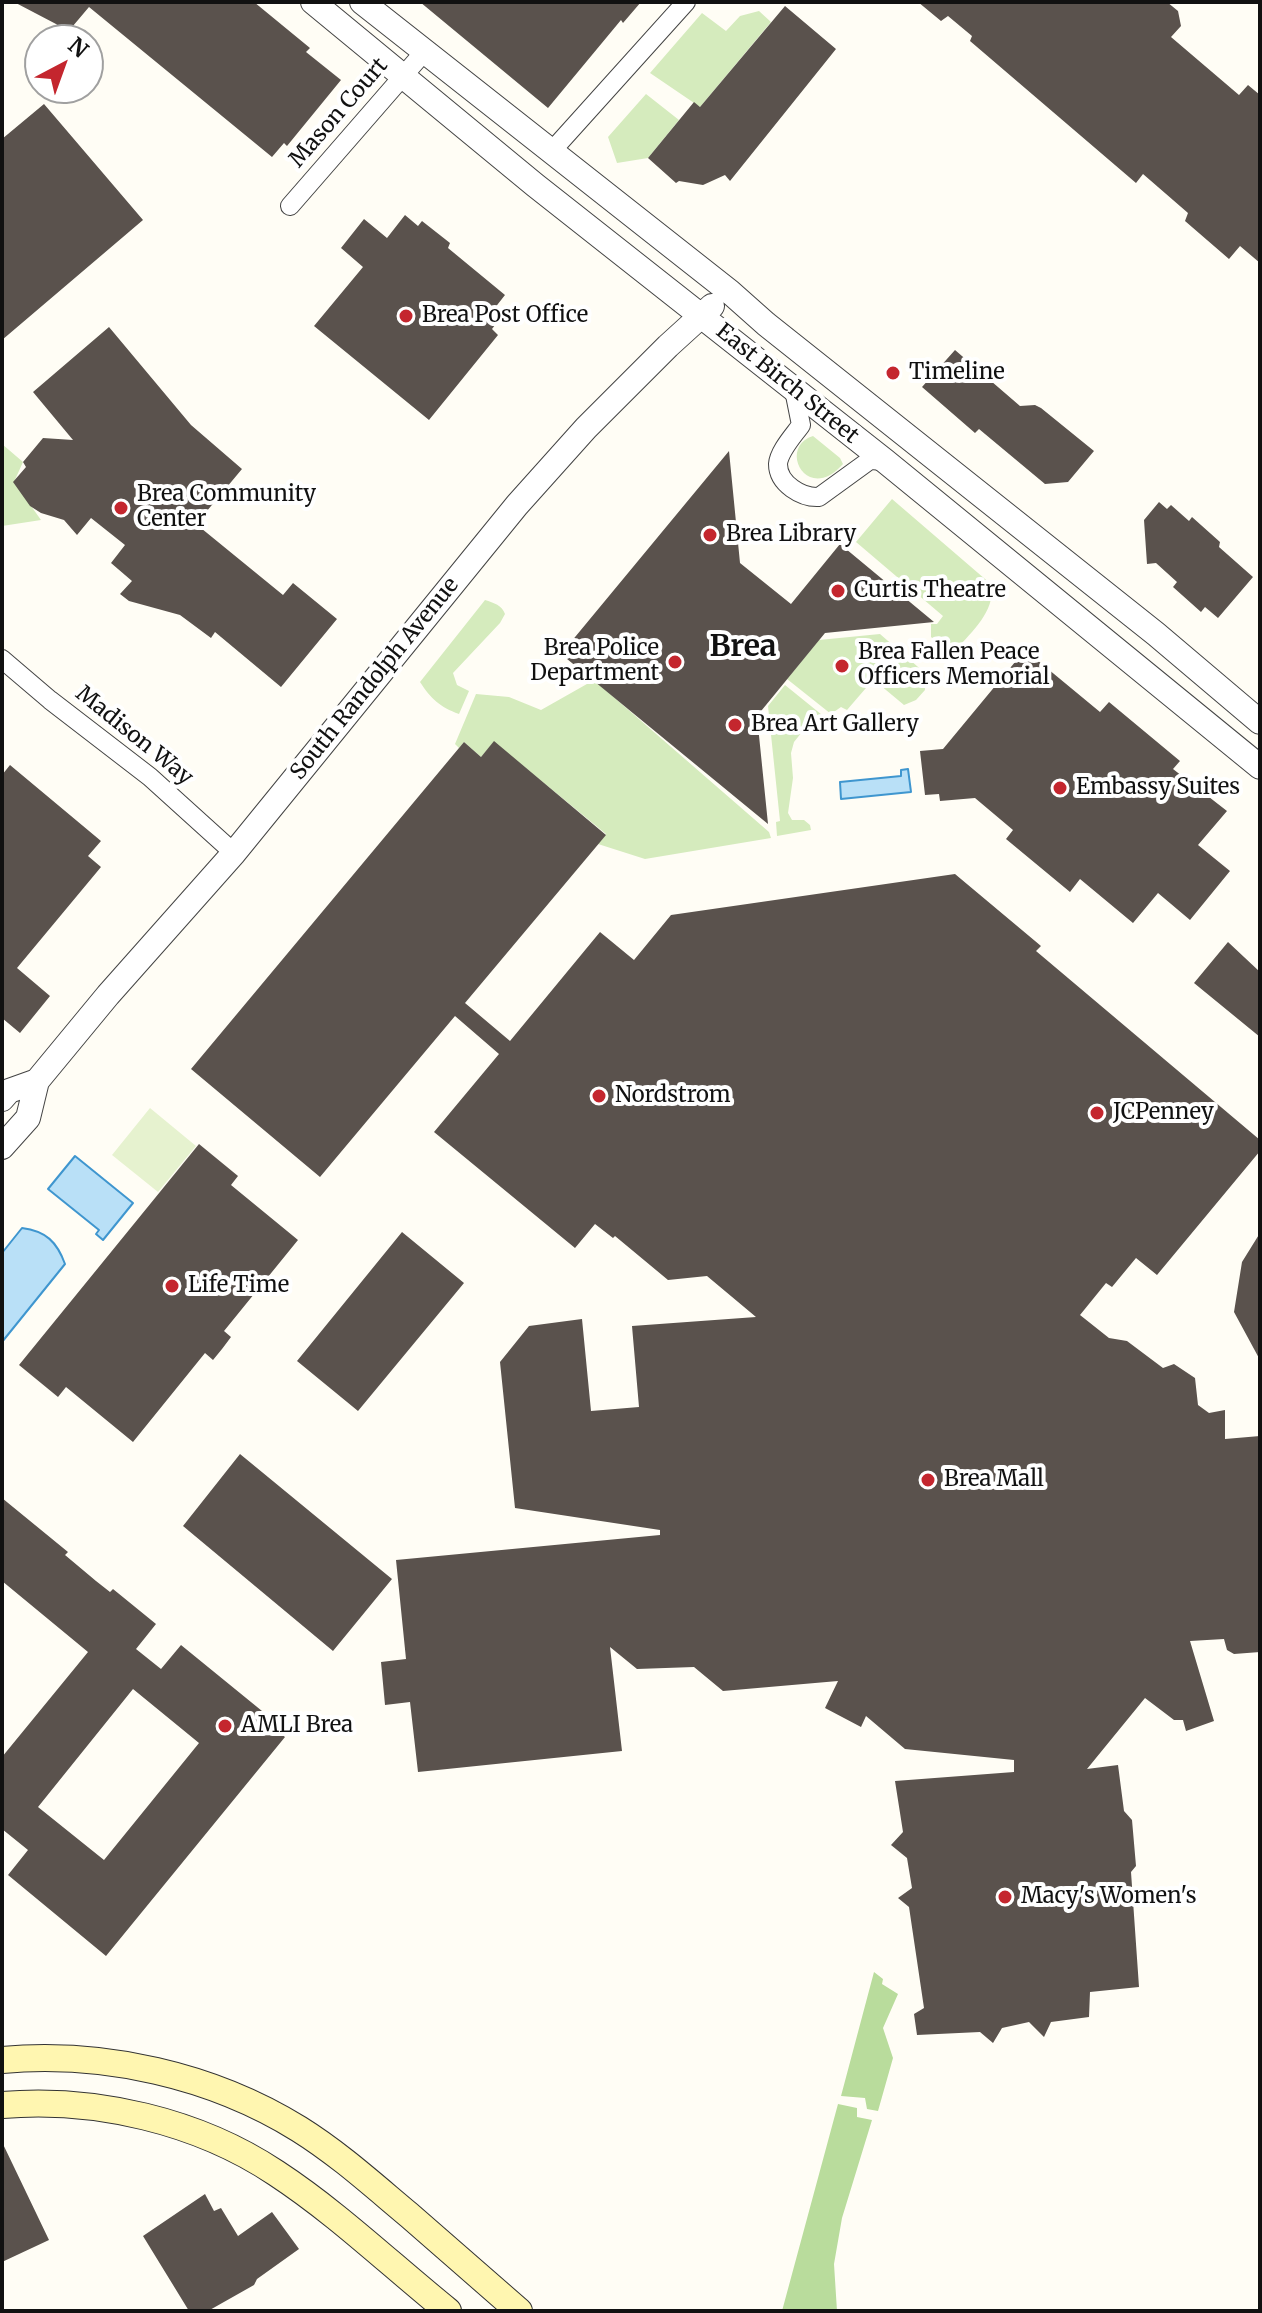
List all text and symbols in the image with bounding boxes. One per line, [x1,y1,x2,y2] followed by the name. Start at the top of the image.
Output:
[24,24,104,104] north arrow
[63,31,94,64] text: N
[284,53,394,173] street label: Mason Court
[422,303,588,329] place label: Brea Post Office
[397,307,415,325] marker: Brea Post Office
[710,318,864,450] street label: East Birch Street
[909,360,1005,386] place label: Timeline
[884,364,902,382] marker: Timeline
[137,482,316,534] place label: Brea Community Center
[112,499,130,517] marker: Brea Community Center
[726,522,856,548] place label: Brea Library
[701,526,719,544] marker: Brea Library
[285,573,465,785] street label: South Randolph Avenue
[854,578,1006,604] place label: Curtis Theatre
[829,582,847,600] marker: Curtis Theatre
[709,630,777,666] district label: Brea
[530,636,659,688] place label: Brea Police Department
[858,640,1050,692] place label: Brea Fallen Peace Officers Memorial
[666,653,684,671] marker: Brea Police Department
[833,657,851,675] marker: Brea Fallen Peace Officers Memorial
[70,681,198,791] street label: Madison Way
[751,712,919,738] place label: Brea Art Gallery
[726,716,744,734] marker: Brea Art Gallery
[1076,775,1240,801] place label: Embassy Suites
[1051,779,1069,797] marker: Embassy Suites
[615,1083,731,1109] place label: Nordstrom
[590,1087,608,1105] marker: Nordstrom
[1113,1100,1214,1126] place label: JCPenney
[1088,1104,1106,1122] marker: JCPenney
[188,1273,289,1299] place label: Life Time
[163,1277,181,1295] marker: Life Time
[944,1467,1044,1493] place label: Brea Mall
[919,1471,937,1489] marker: Brea Mall
[241,1713,353,1739] place label: AMLI Brea
[216,1717,234,1735] marker: AMLI Brea
[1021,1884,1196,1910] place label: Macy's Women's
[996,1888,1014,1906] marker: Macy's Women's

